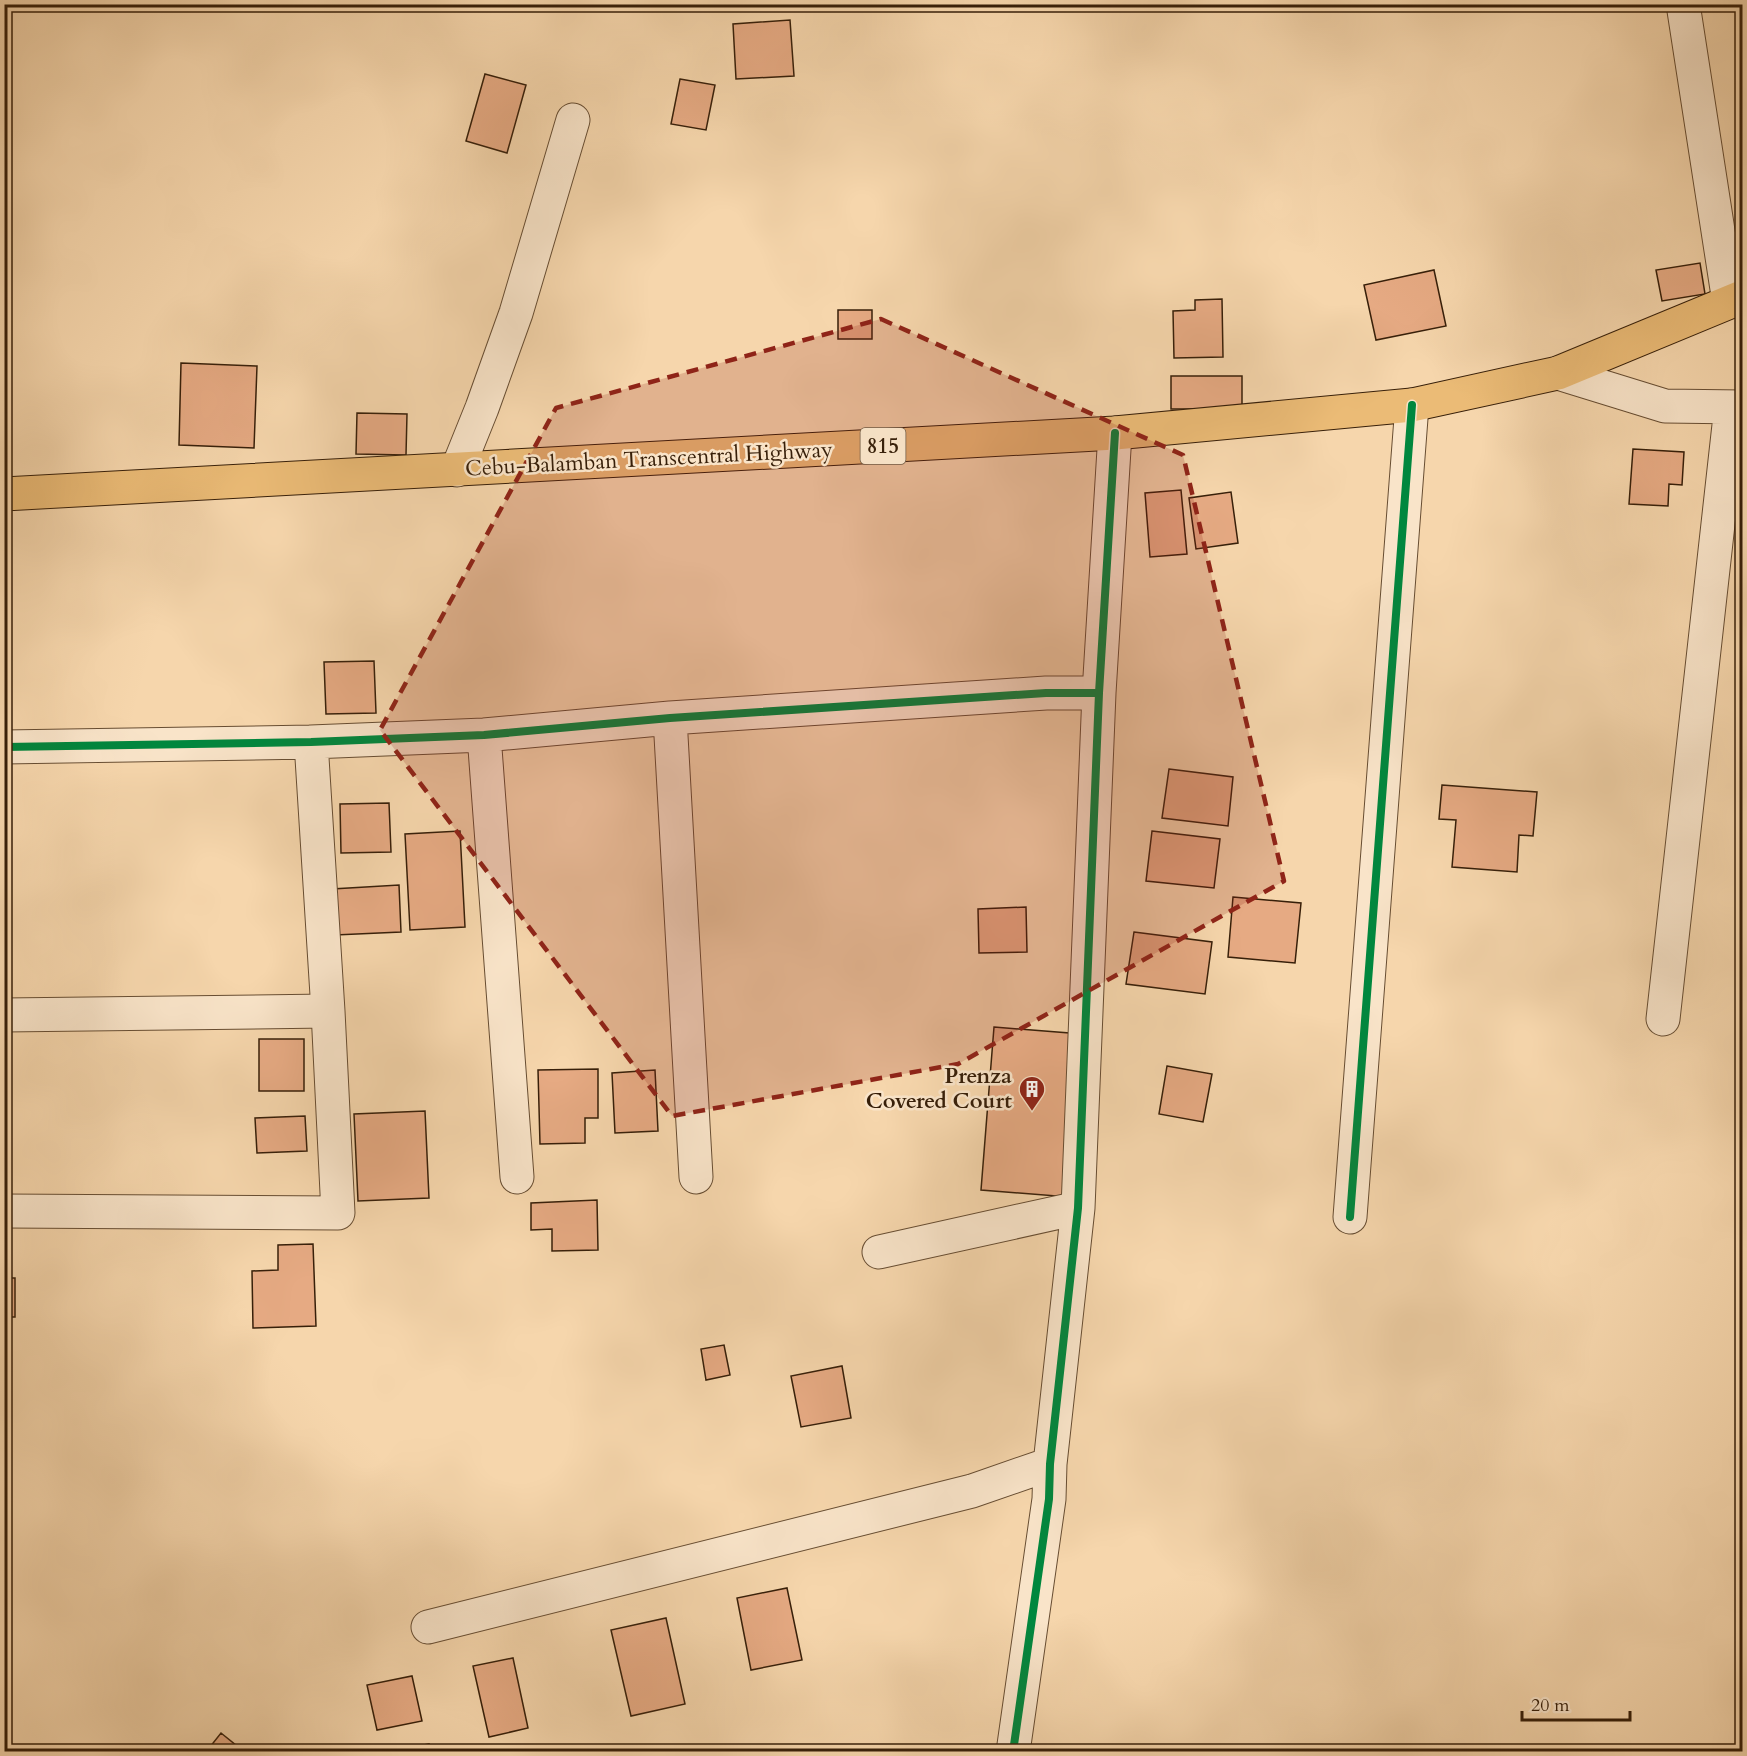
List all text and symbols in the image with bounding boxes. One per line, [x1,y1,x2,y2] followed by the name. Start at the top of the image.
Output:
[860,428,906,464] road number: 815
[464,434,834,484] street label: Cebu-Balamban Transcentral Highway
[866,1061,1012,1116] place label: Prenza Covered Court
[1017,1074,1047,1112] building icon: Prenza Covered Court
[1522,1684,1630,1722] scale bar
[1531,1693,1570,1718] text: 20 m

